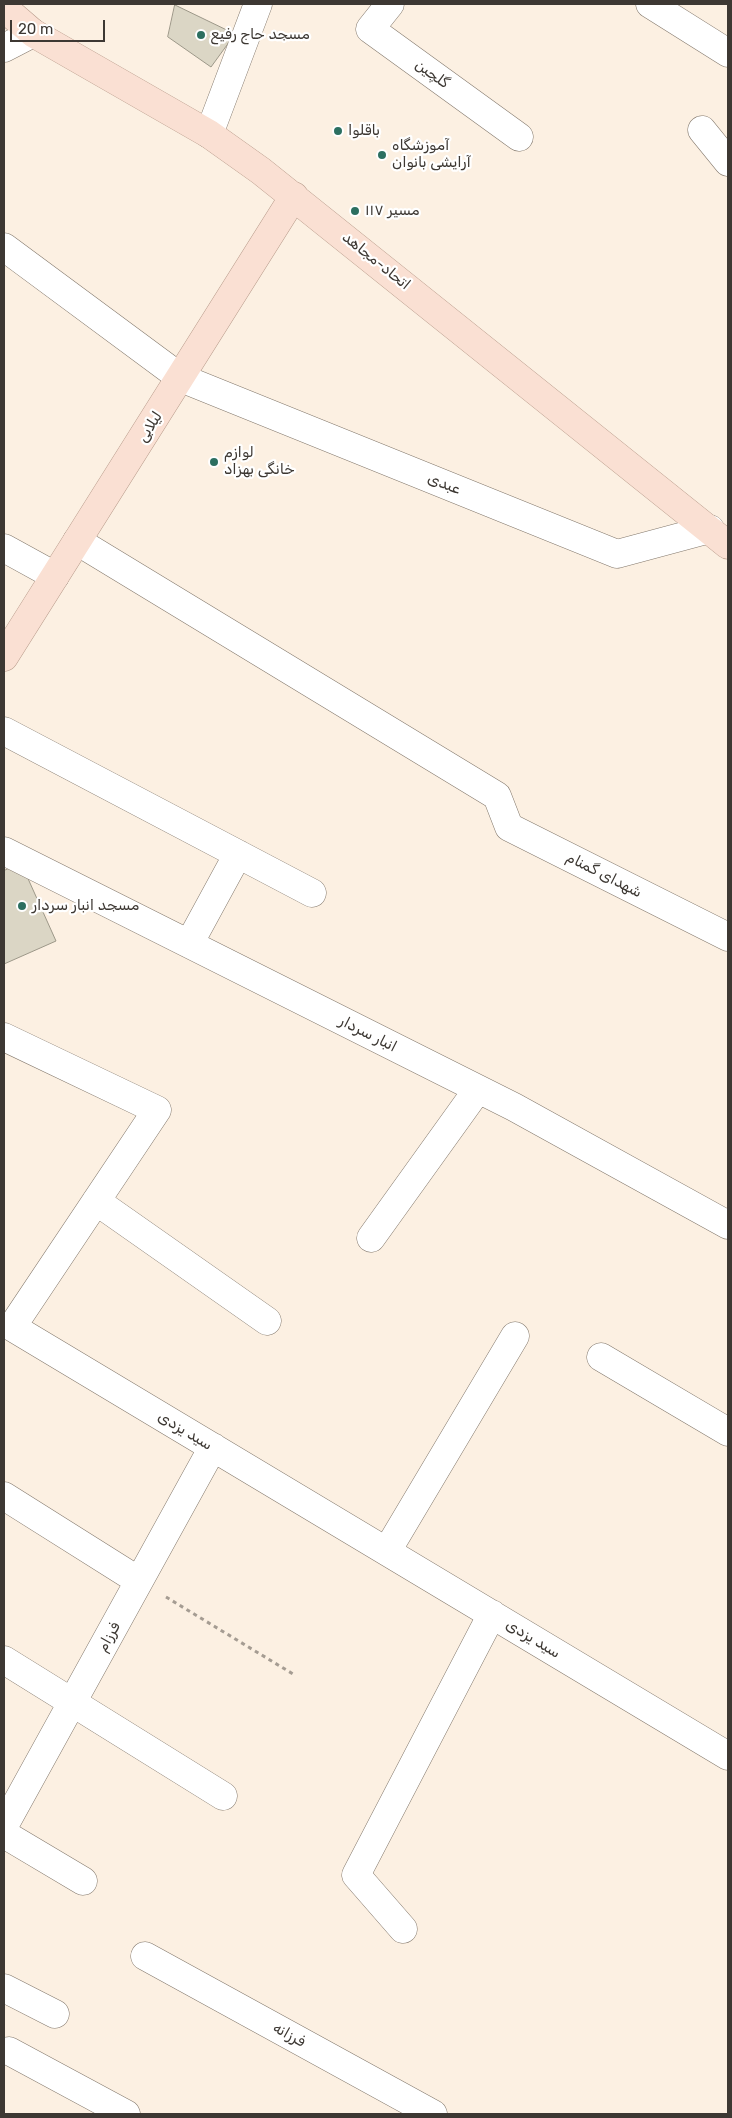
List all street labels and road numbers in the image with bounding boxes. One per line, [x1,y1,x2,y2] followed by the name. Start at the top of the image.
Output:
[411,56,453,92] street label: گلچین
[338,228,414,294] street label: اتحاد-مجاهد
[133,408,167,446] street label: لیلابی
[425,469,463,499] street label: عبدی
[563,848,645,902] street label: شهدای گمنام
[336,1012,400,1056] street label: انبار سردار
[154,1408,216,1454] street label: سید یزدی
[502,1616,564,1662] street label: سید یزدی
[94,1619,124,1655] street label: فرزام
[270,2019,308,2051] street label: فرزانه

